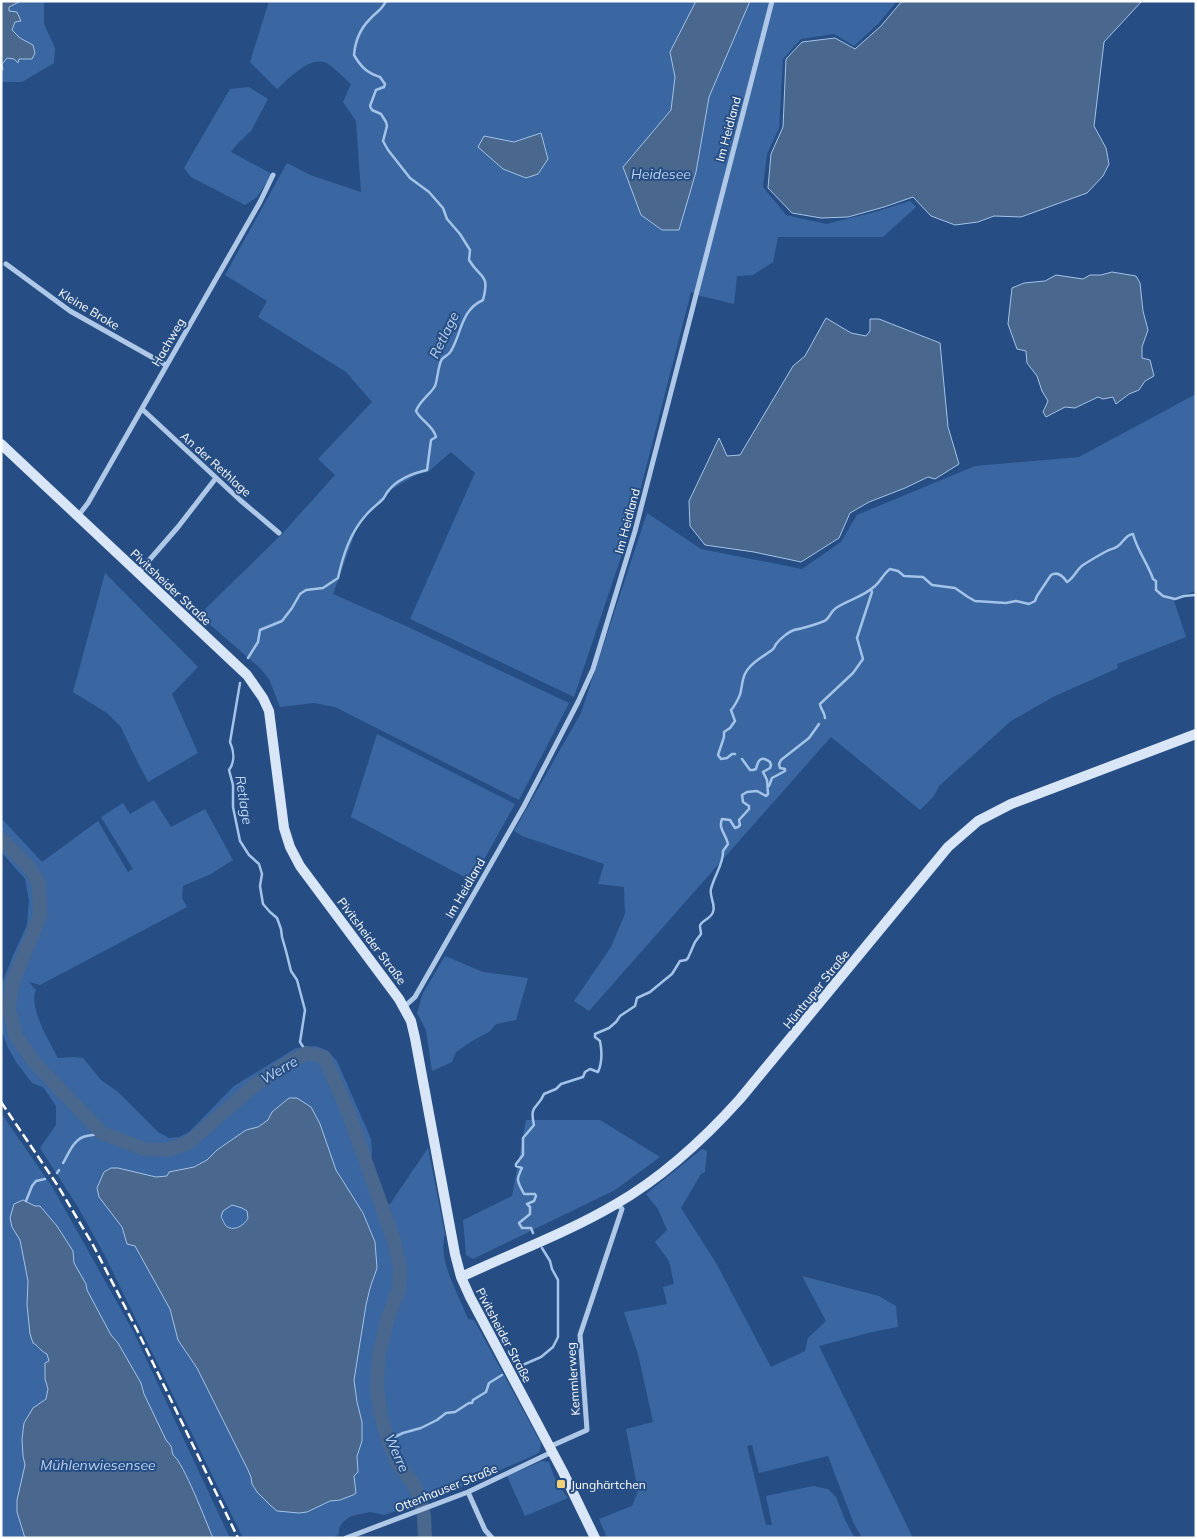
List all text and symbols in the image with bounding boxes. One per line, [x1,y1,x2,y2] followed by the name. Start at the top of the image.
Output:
[712,95,744,163] street label: Im Heidland
[631,165,691,183] water label: Heidesee
[56,285,122,333] street label: Kleine Broke
[425,308,463,361] water label: Retlage
[148,315,188,369] street label: Hachweg
[178,428,254,500] street label: An der Rethlage
[611,487,643,555] street label: Im Heidland
[128,546,214,628] street label: Pivitsheider Straße
[231,774,257,826] water label: Retlage
[442,855,488,921] street label: Im Heidland
[334,895,410,987] street label: Pivitsheider Straße
[780,947,852,1031] street label: Hüntruper Straße
[257,1052,301,1088] water label: Werre
[473,1285,535,1385] street label: Pivitsheider Straße
[563,1342,583,1416] street label: Kemmlerweg
[381,1431,414,1475] water label: Werre
[40,1456,156,1474] water label: Mühlenwiesensee
[392,1461,500,1515] street label: Ottenhauser Straße
[571,1477,646,1492] place label: Junghärtchen
[555,1478,567,1490] marker: Junghärtchen

